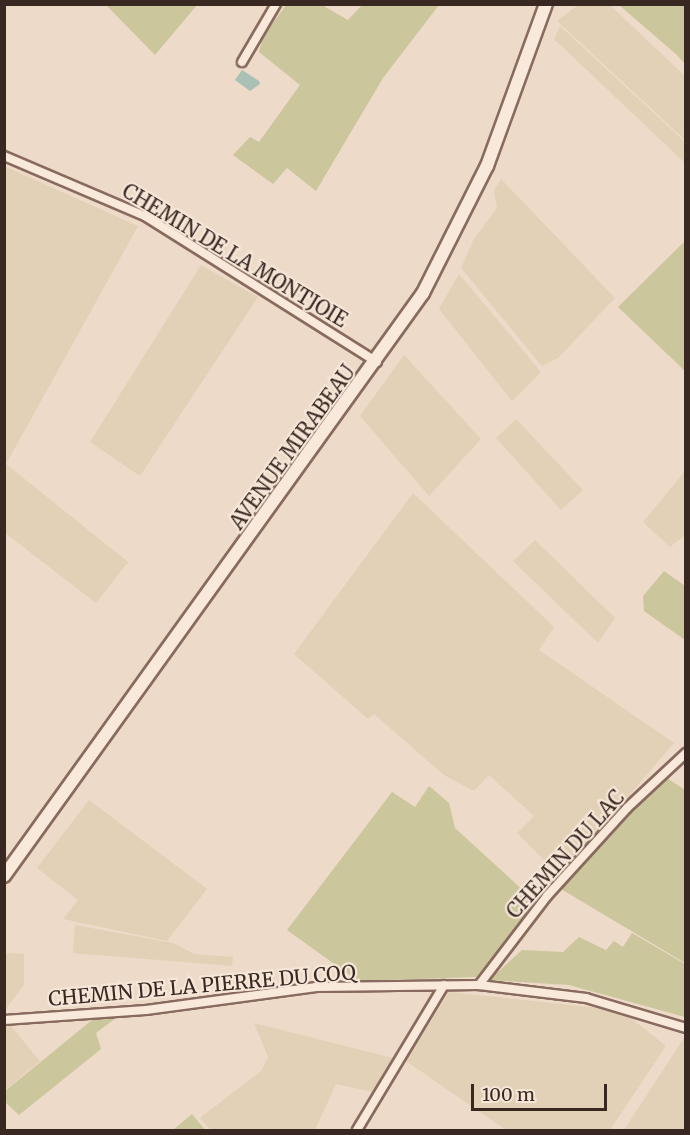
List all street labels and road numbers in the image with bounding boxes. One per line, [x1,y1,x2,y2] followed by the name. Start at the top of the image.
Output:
[118,178,352,332] street label: CHEMIN DE LA MONTJOIE
[224,360,360,534] street label: AVENUE MIRABEAU
[501,785,629,923] street label: CHEMIN DU LAC
[47,960,357,1010] street label: CHEMIN DE LA PIERRE DU COQ

